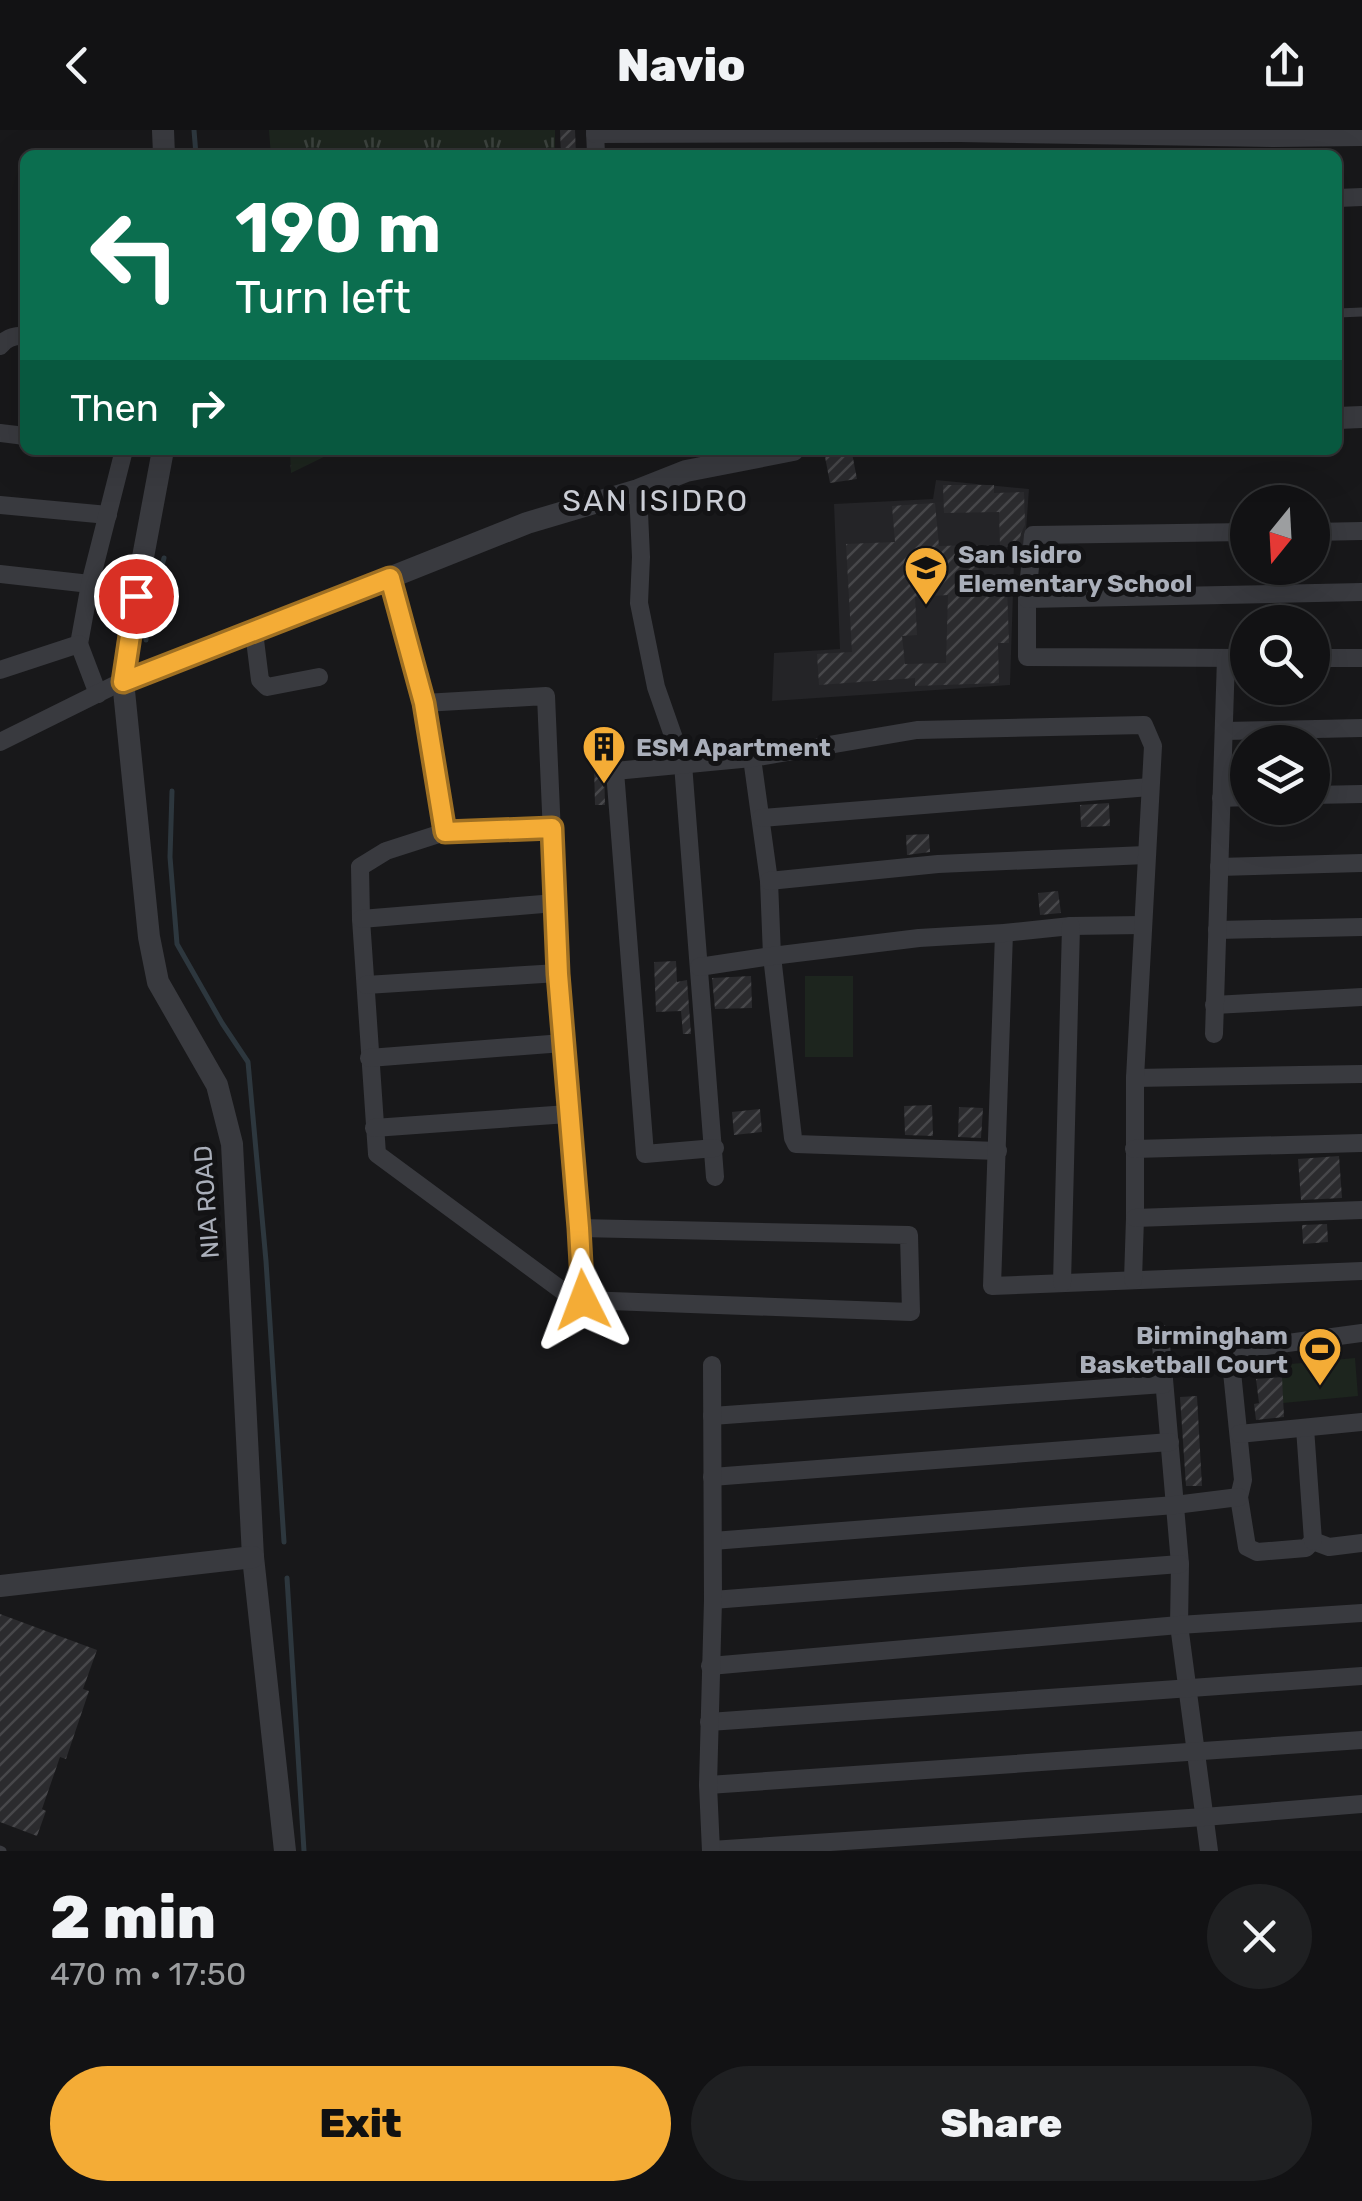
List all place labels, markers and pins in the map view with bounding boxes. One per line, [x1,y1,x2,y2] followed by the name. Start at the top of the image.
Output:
[958,540,1192,598] place label: San Isidro Elementary School
[903,545,949,606] school or university icon: San Isidro Elementary School
[94,554,179,639] pin
[581,724,627,785] building icon: ESM Apartment
[636,733,831,762] place label: ESM Apartment
[1079,1321,1288,1379] place label: Birmingham Basketball Court
[1297,1326,1343,1387] sports icon: Birmingham Basketball Court

